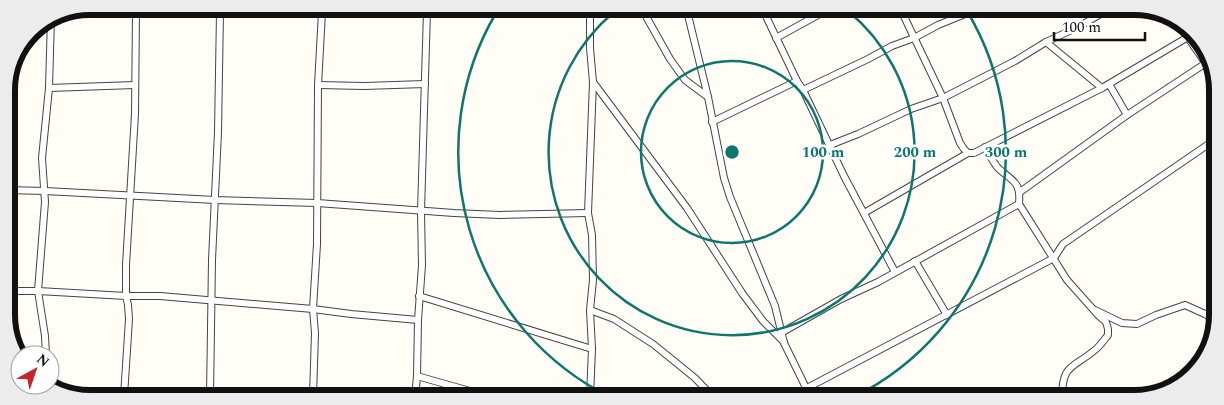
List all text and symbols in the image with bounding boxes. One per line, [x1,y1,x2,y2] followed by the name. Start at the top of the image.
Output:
[1054,10,1145,42] scale bar
[1062,16,1101,39] text: 100 m
[802,141,845,164] text: 100 m
[894,141,937,164] text: 200 m
[985,141,1028,164] text: 300 m
[723,143,741,161] centre of rings
[10,345,60,395] north arrow
[32,349,54,372] text: N

